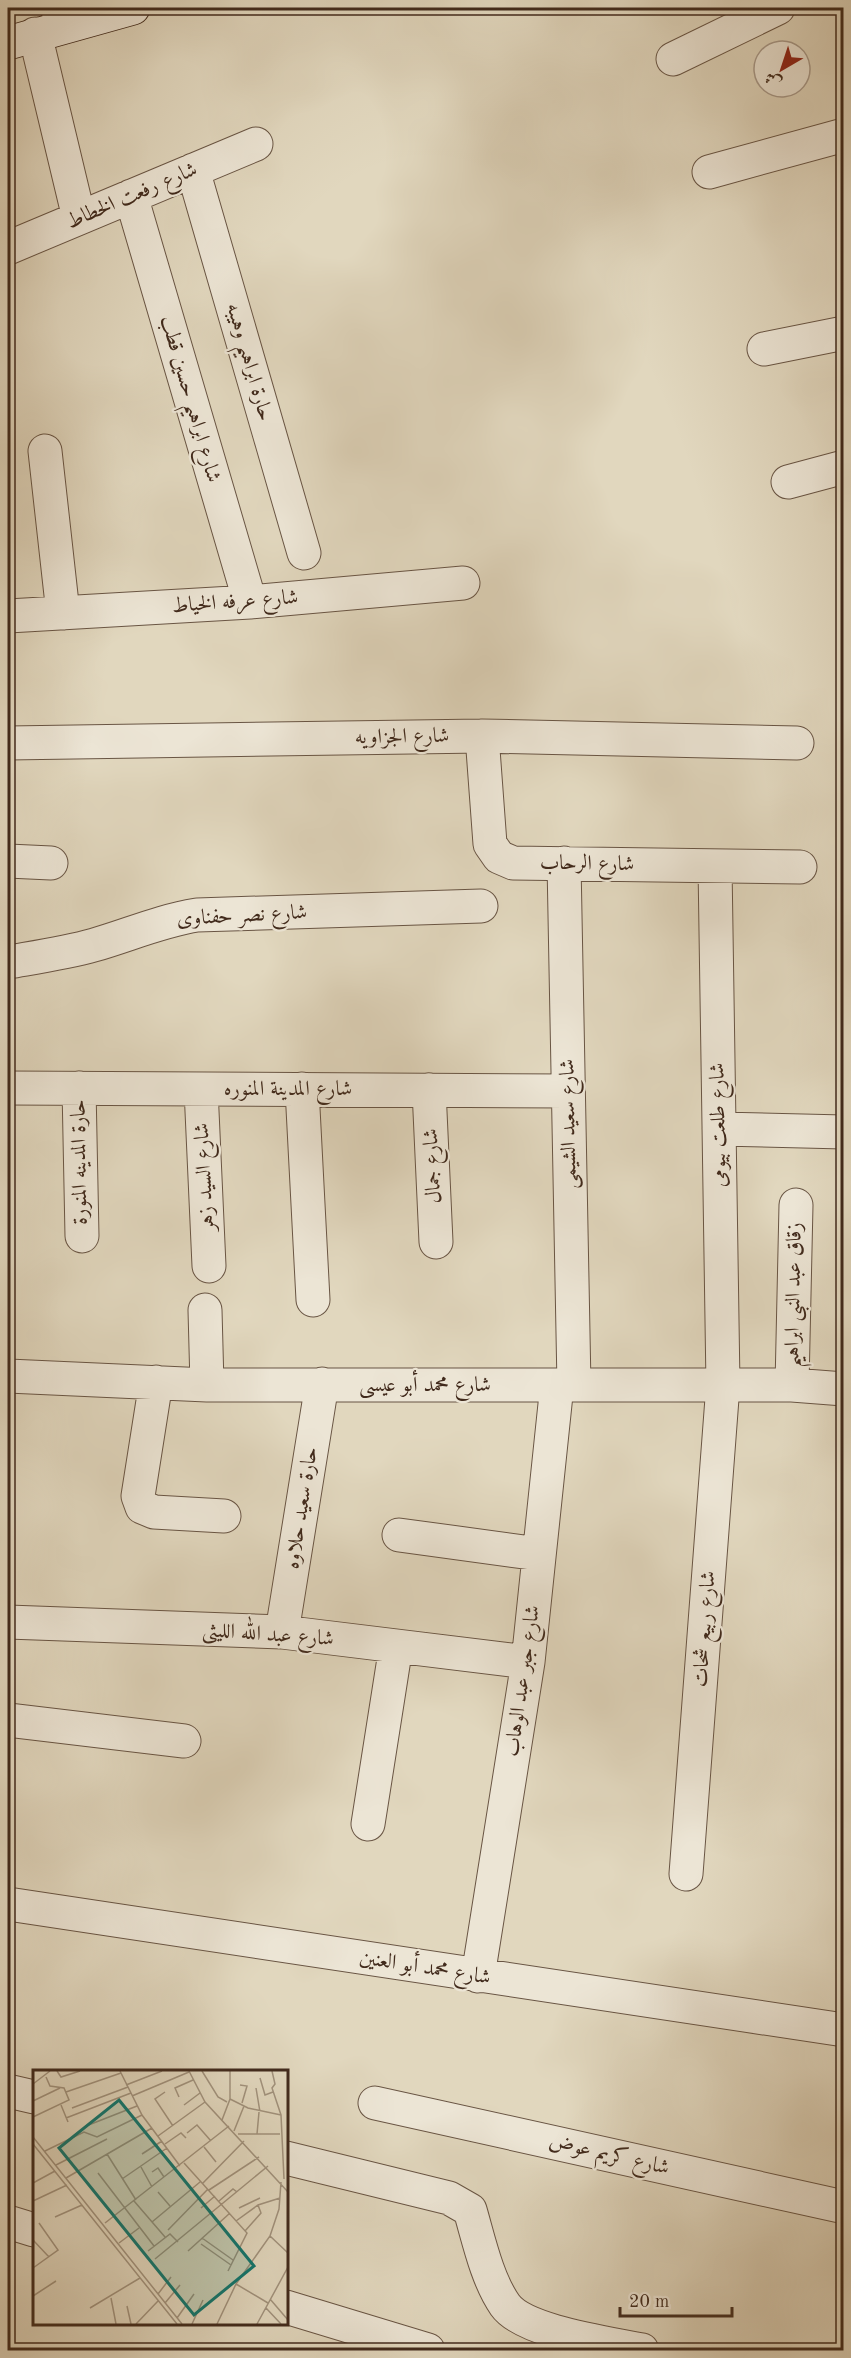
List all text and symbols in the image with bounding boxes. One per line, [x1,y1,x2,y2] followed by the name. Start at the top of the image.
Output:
[752,39,812,99] north arrow
[763,68,785,90] text: ش
[64,159,203,239] street label: شارع رفعت الخطاط
[213,301,276,426] street label: حارة ابراهيم وهيبه
[147,313,224,487] street label: شارع ابراهيم حسين قطب
[171,587,299,623] street label: شارع عرفه الخياط
[354,726,450,754] street label: شارع الجزاويه
[539,852,634,881] street label: شارع الرحاب
[176,902,308,936] street label: شارع نصر حفناوى
[557,1059,587,1189] street label: شارع سعيد الشيمى
[707,1062,737,1187] street label: شارع طلعت بيومى
[224,1079,352,1106] street label: شارع المدينة المنوره
[68,1099,93,1225] street label: حارة المدينه المنورة
[192,1122,224,1234] street label: شارع السيد زهر
[421,1128,451,1204] street label: شارع جمال
[782,1222,815,1368] street label: زقاق عبد النبى ابراهيم
[359,1369,491,1402] street label: شارع محمد أبو عيسى
[282,1445,322,1571] street label: حارة سعيد حلاوه
[690,1570,727,1688] street label: شارع ربيع شحات
[502,1604,550,1759] street label: شارع جبر عبد الوهاب
[201,1612,335,1656] street label: شارع عبد الله الليثى
[357,1941,493,1995] street label: شارع محمد أبو العنين
[33,2070,288,2325] inset map
[545,2129,672,2185] street label: شارع كريم عوض
[620,2280,732,2318] scale bar
[629,2293,669,2311] text: 20 m

